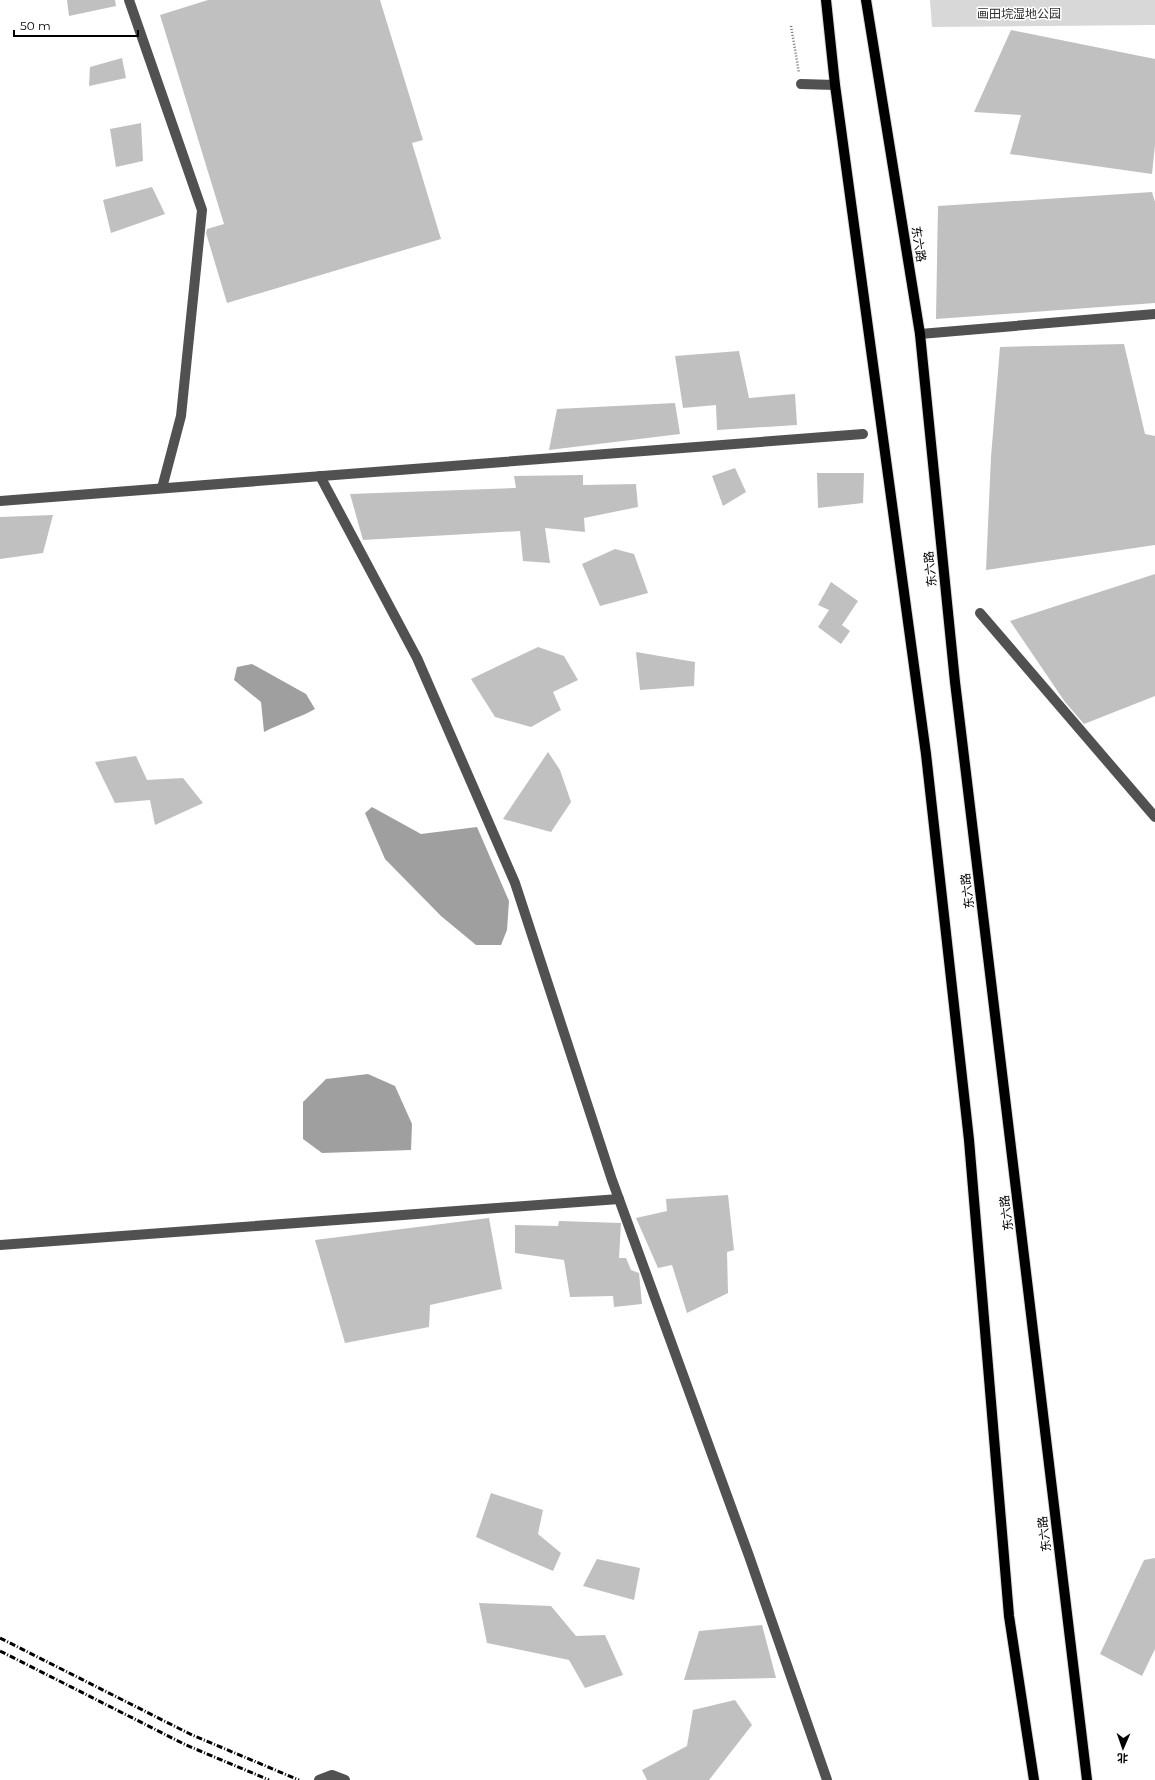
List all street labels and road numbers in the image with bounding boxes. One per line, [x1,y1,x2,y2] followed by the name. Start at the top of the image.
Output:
[909,225,929,263] street label: 东六路
[921,550,939,588] street label: 东六路
[957,872,977,910] street label: 东六路
[996,1194,1016,1232] street label: 东六路
[1034,1515,1054,1553] street label: 东六路

